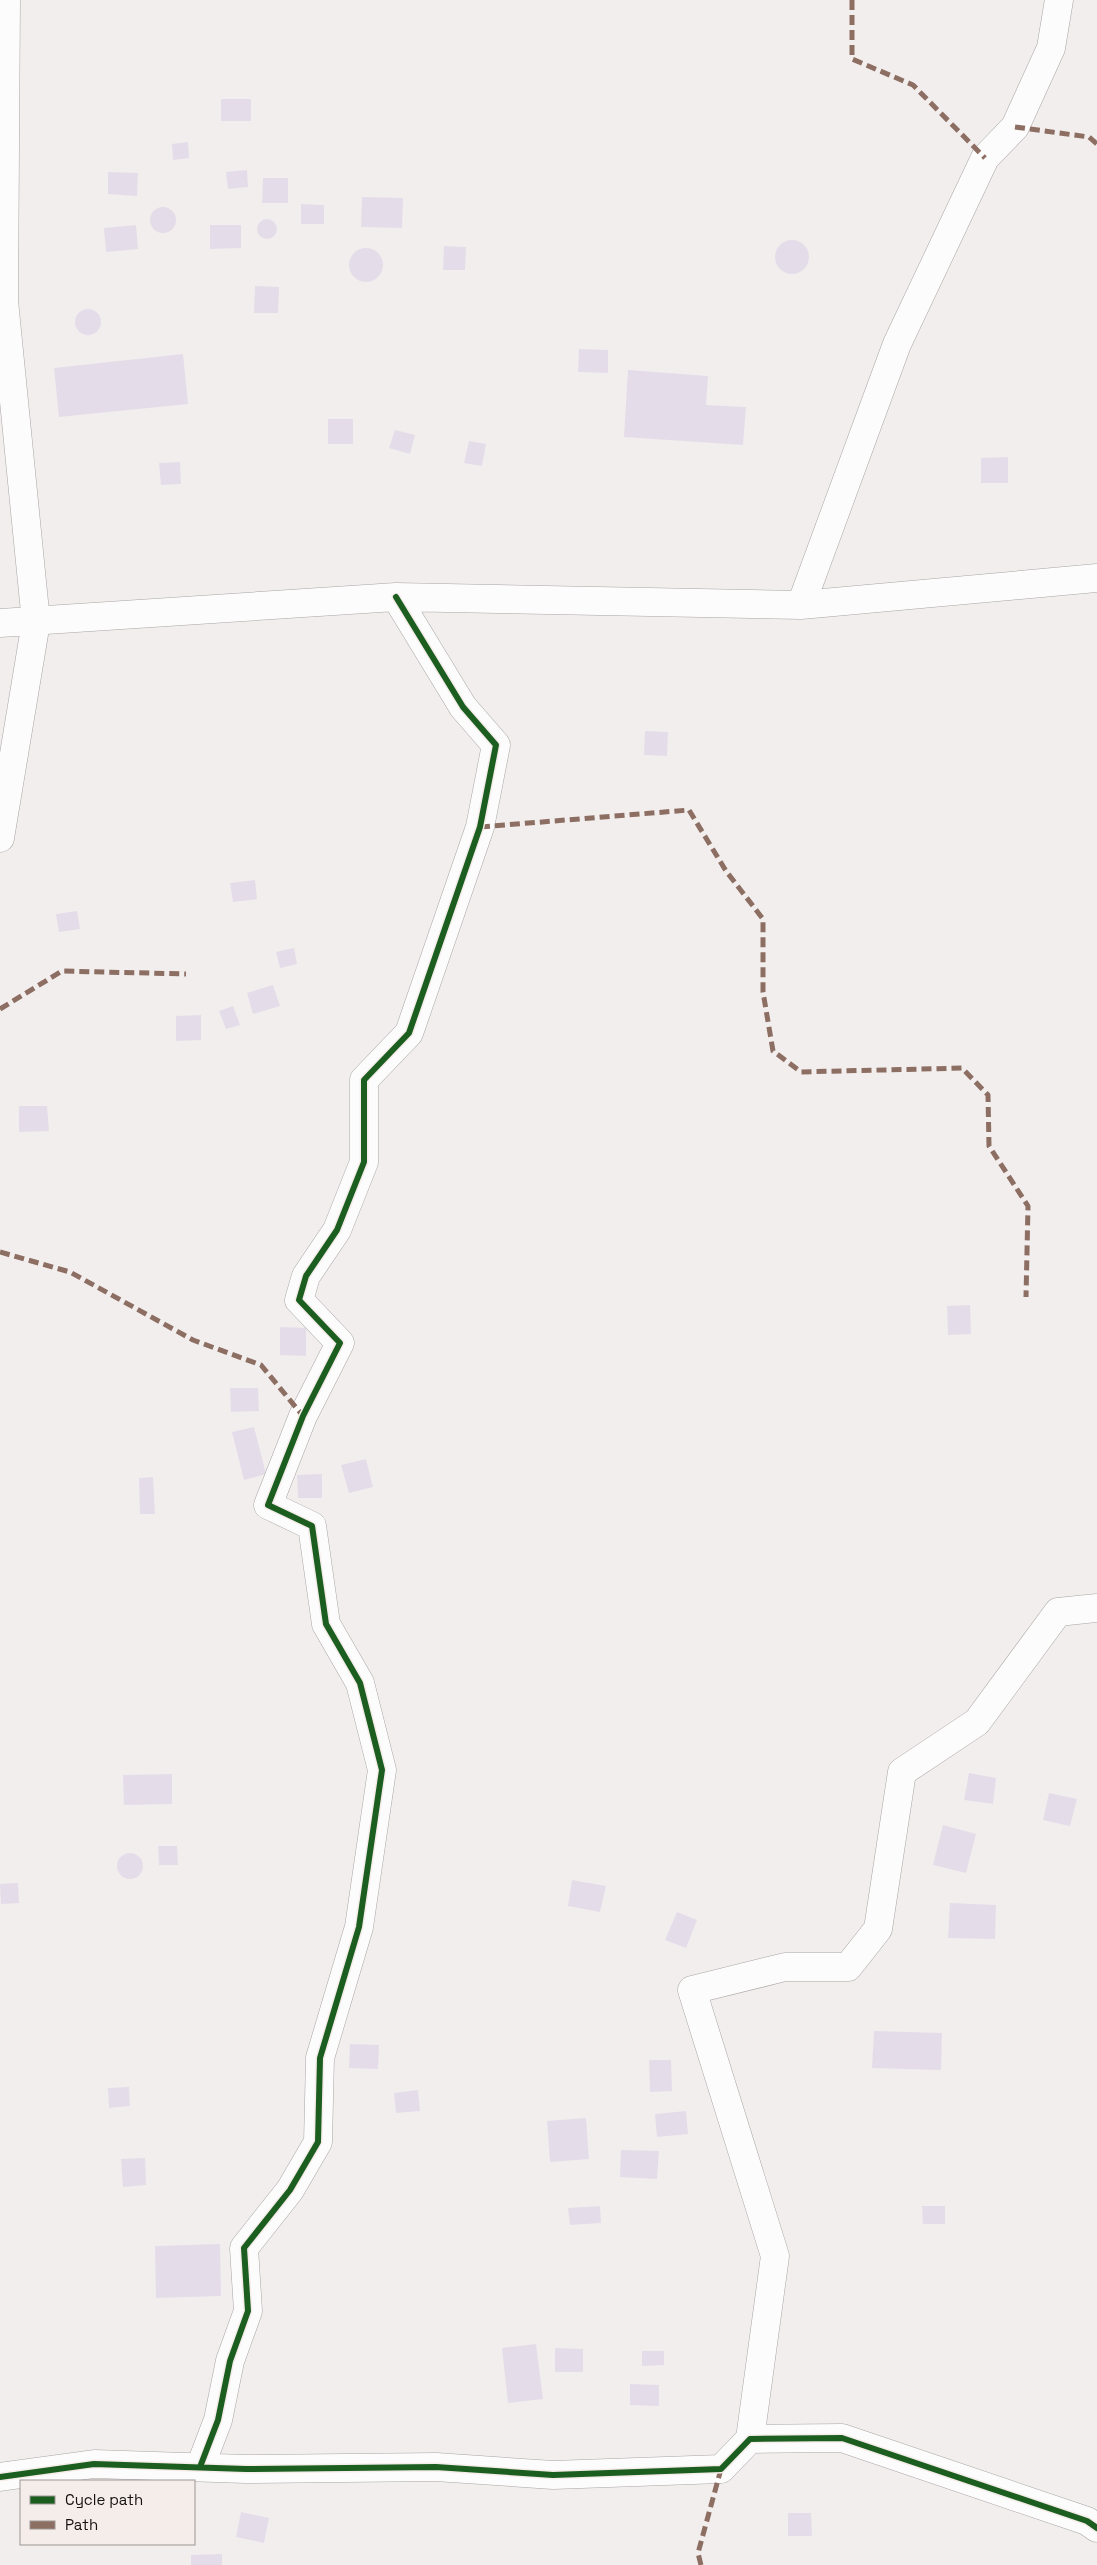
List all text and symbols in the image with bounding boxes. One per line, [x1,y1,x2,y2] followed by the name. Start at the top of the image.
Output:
[20,2480,195,2545] legend
[65,2490,143,2509] text: Cycle path
[65,2515,98,2534] text: Path

